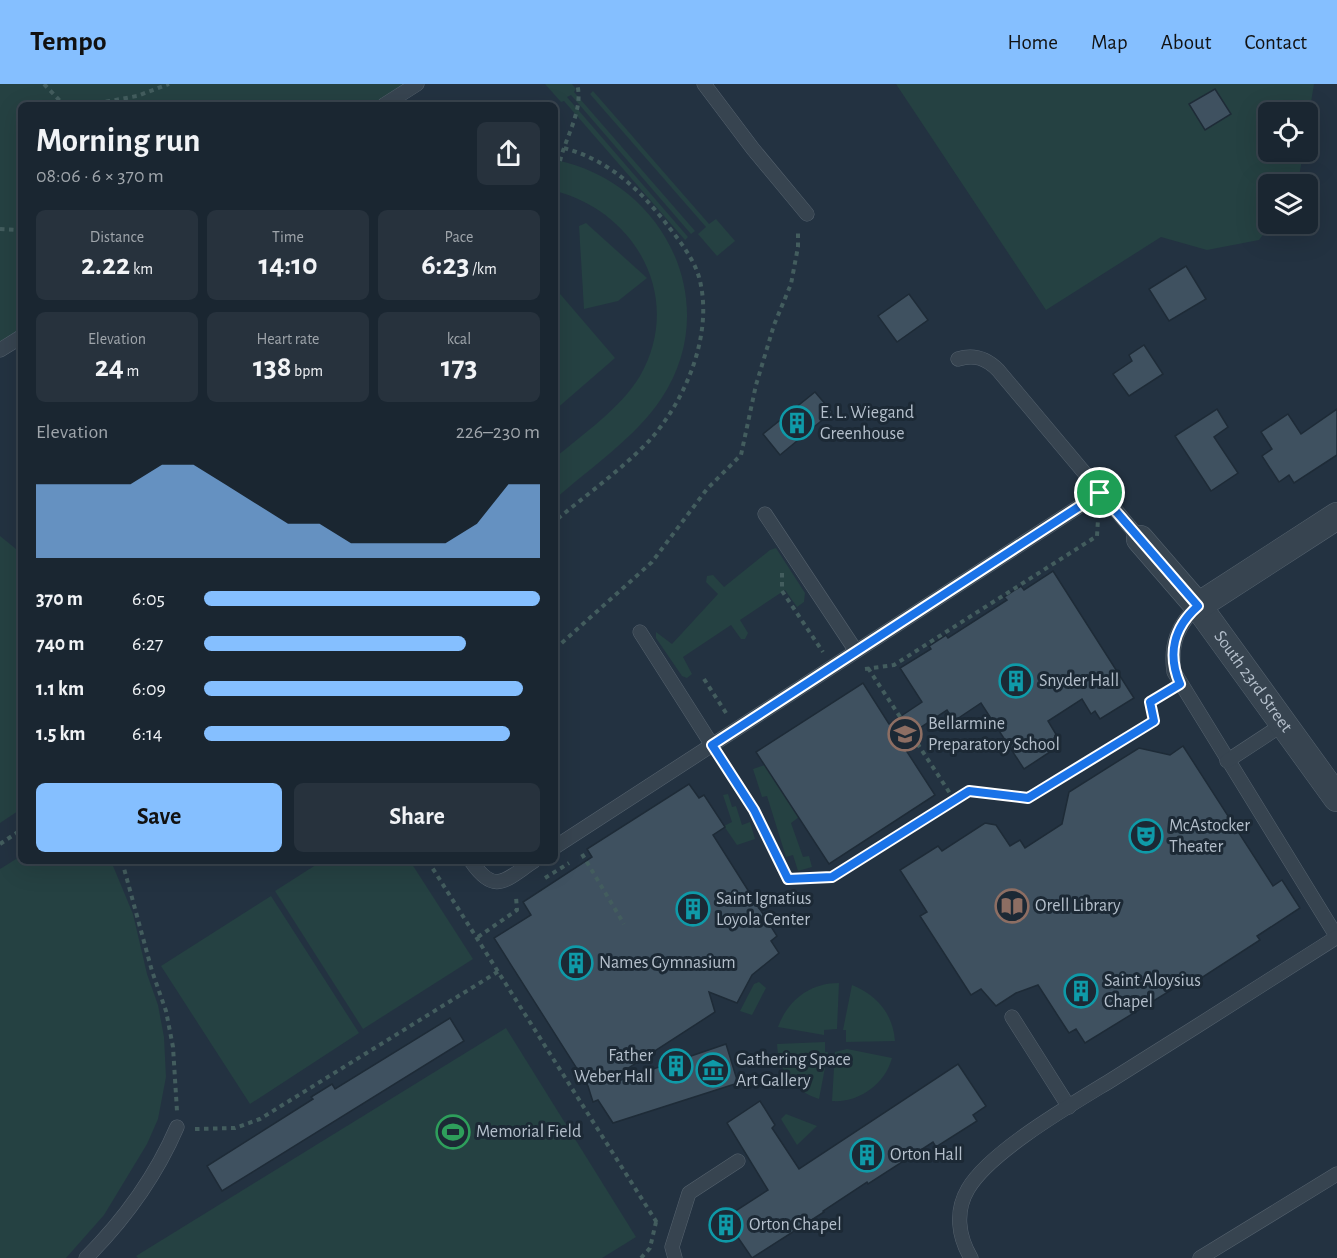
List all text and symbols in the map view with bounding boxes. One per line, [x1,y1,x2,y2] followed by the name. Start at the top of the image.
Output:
[30,28,106,56] text: Tempo
[1007,32,1058,53] text: Home
[1091,32,1128,53] text: Map
[1161,32,1211,53] text: About
[1244,32,1307,53] text: Contact
[1258,102,1318,234] map controls
[1258,102,1318,162] button: locate
[477,122,540,185] button: share
[36,125,200,158] text: Morning run
[36,166,164,186] text: 08:06 · 6 × 370 m
[1258,174,1318,234] button: layers
[90,229,144,245] text: Distance
[272,229,304,245] text: Time
[445,229,473,245] text: Pace
[81,250,130,280] text: 2.22
[258,250,318,280] text: 14:10
[421,250,470,280] text: 6:23
[130,261,153,277] text: km
[470,261,497,277] text: /km
[88,331,146,347] text: Elevation
[257,331,319,347] text: Heart rate
[447,331,471,347] text: kcal
[95,352,124,382] text: 24
[253,352,291,382] text: 138
[441,352,477,382] text: 173
[124,363,139,379] text: m
[291,363,323,379] text: bpm
[820,404,914,443] place label: E. L. Wiegand Greenhouse
[779,405,815,441] building icon: E. L. Wiegand Greenhouse
[36,422,108,442] text: Elevation
[456,422,540,442] text: 226–230 m
[1074,467,1125,518] pin
[1083,476,1116,509] icon: arrive
[36,589,83,609] text: 370 m
[132,589,165,609] text: 6:05
[1210,628,1296,736] street label: South 23rd Street
[36,634,84,654] text: 740 m
[132,634,163,654] text: 6:27
[998,663,1034,699] building icon: Snyder Hall
[1039,672,1119,690] place label: Snyder Hall
[36,679,84,699] text: 1.1 km
[132,679,166,699] text: 6:09
[928,715,1060,754] place label: Bellarmine Preparatory School
[887,716,923,752] school or university icon: Bellarmine Preparatory School
[36,724,85,744] text: 1.5 km
[132,724,162,744] text: 6:14
[36,783,282,852] button: Save
[294,783,540,852] button: Share
[1169,817,1250,856] place label: McAstocker Theater
[1128,818,1164,854] theatre icon: McAstocker Theater
[994,888,1030,924] library icon: Orell Library
[716,890,812,929] place label: Saint Ignatius Loyola Center
[675,891,711,927] building icon: Saint Ignatius Loyola Center
[1035,897,1121,915] place label: Orell Library
[558,945,594,981] building icon: Names Gymnasium
[599,954,736,972] place label: Names Gymnasium
[1104,972,1201,1011] place label: Saint Aloysius Chapel
[1063,973,1099,1009] building icon: Saint Aloysius Chapel
[574,1047,653,1086] place label: Father Weber Hall
[658,1048,694,1084] building icon: Father Weber Hall
[736,1051,851,1090] place label: Gathering Space Art Gallery
[695,1052,731,1088] museum icon: Gathering Space Art Gallery
[435,1114,471,1150] sports icon: Memorial Field
[476,1123,581,1141] place label: Memorial Field
[849,1137,885,1173] building icon: Orton Hall
[890,1146,963,1164] place label: Orton Hall
[708,1207,744,1243] building icon: Orton Chapel
[749,1216,842,1234] place label: Orton Chapel

